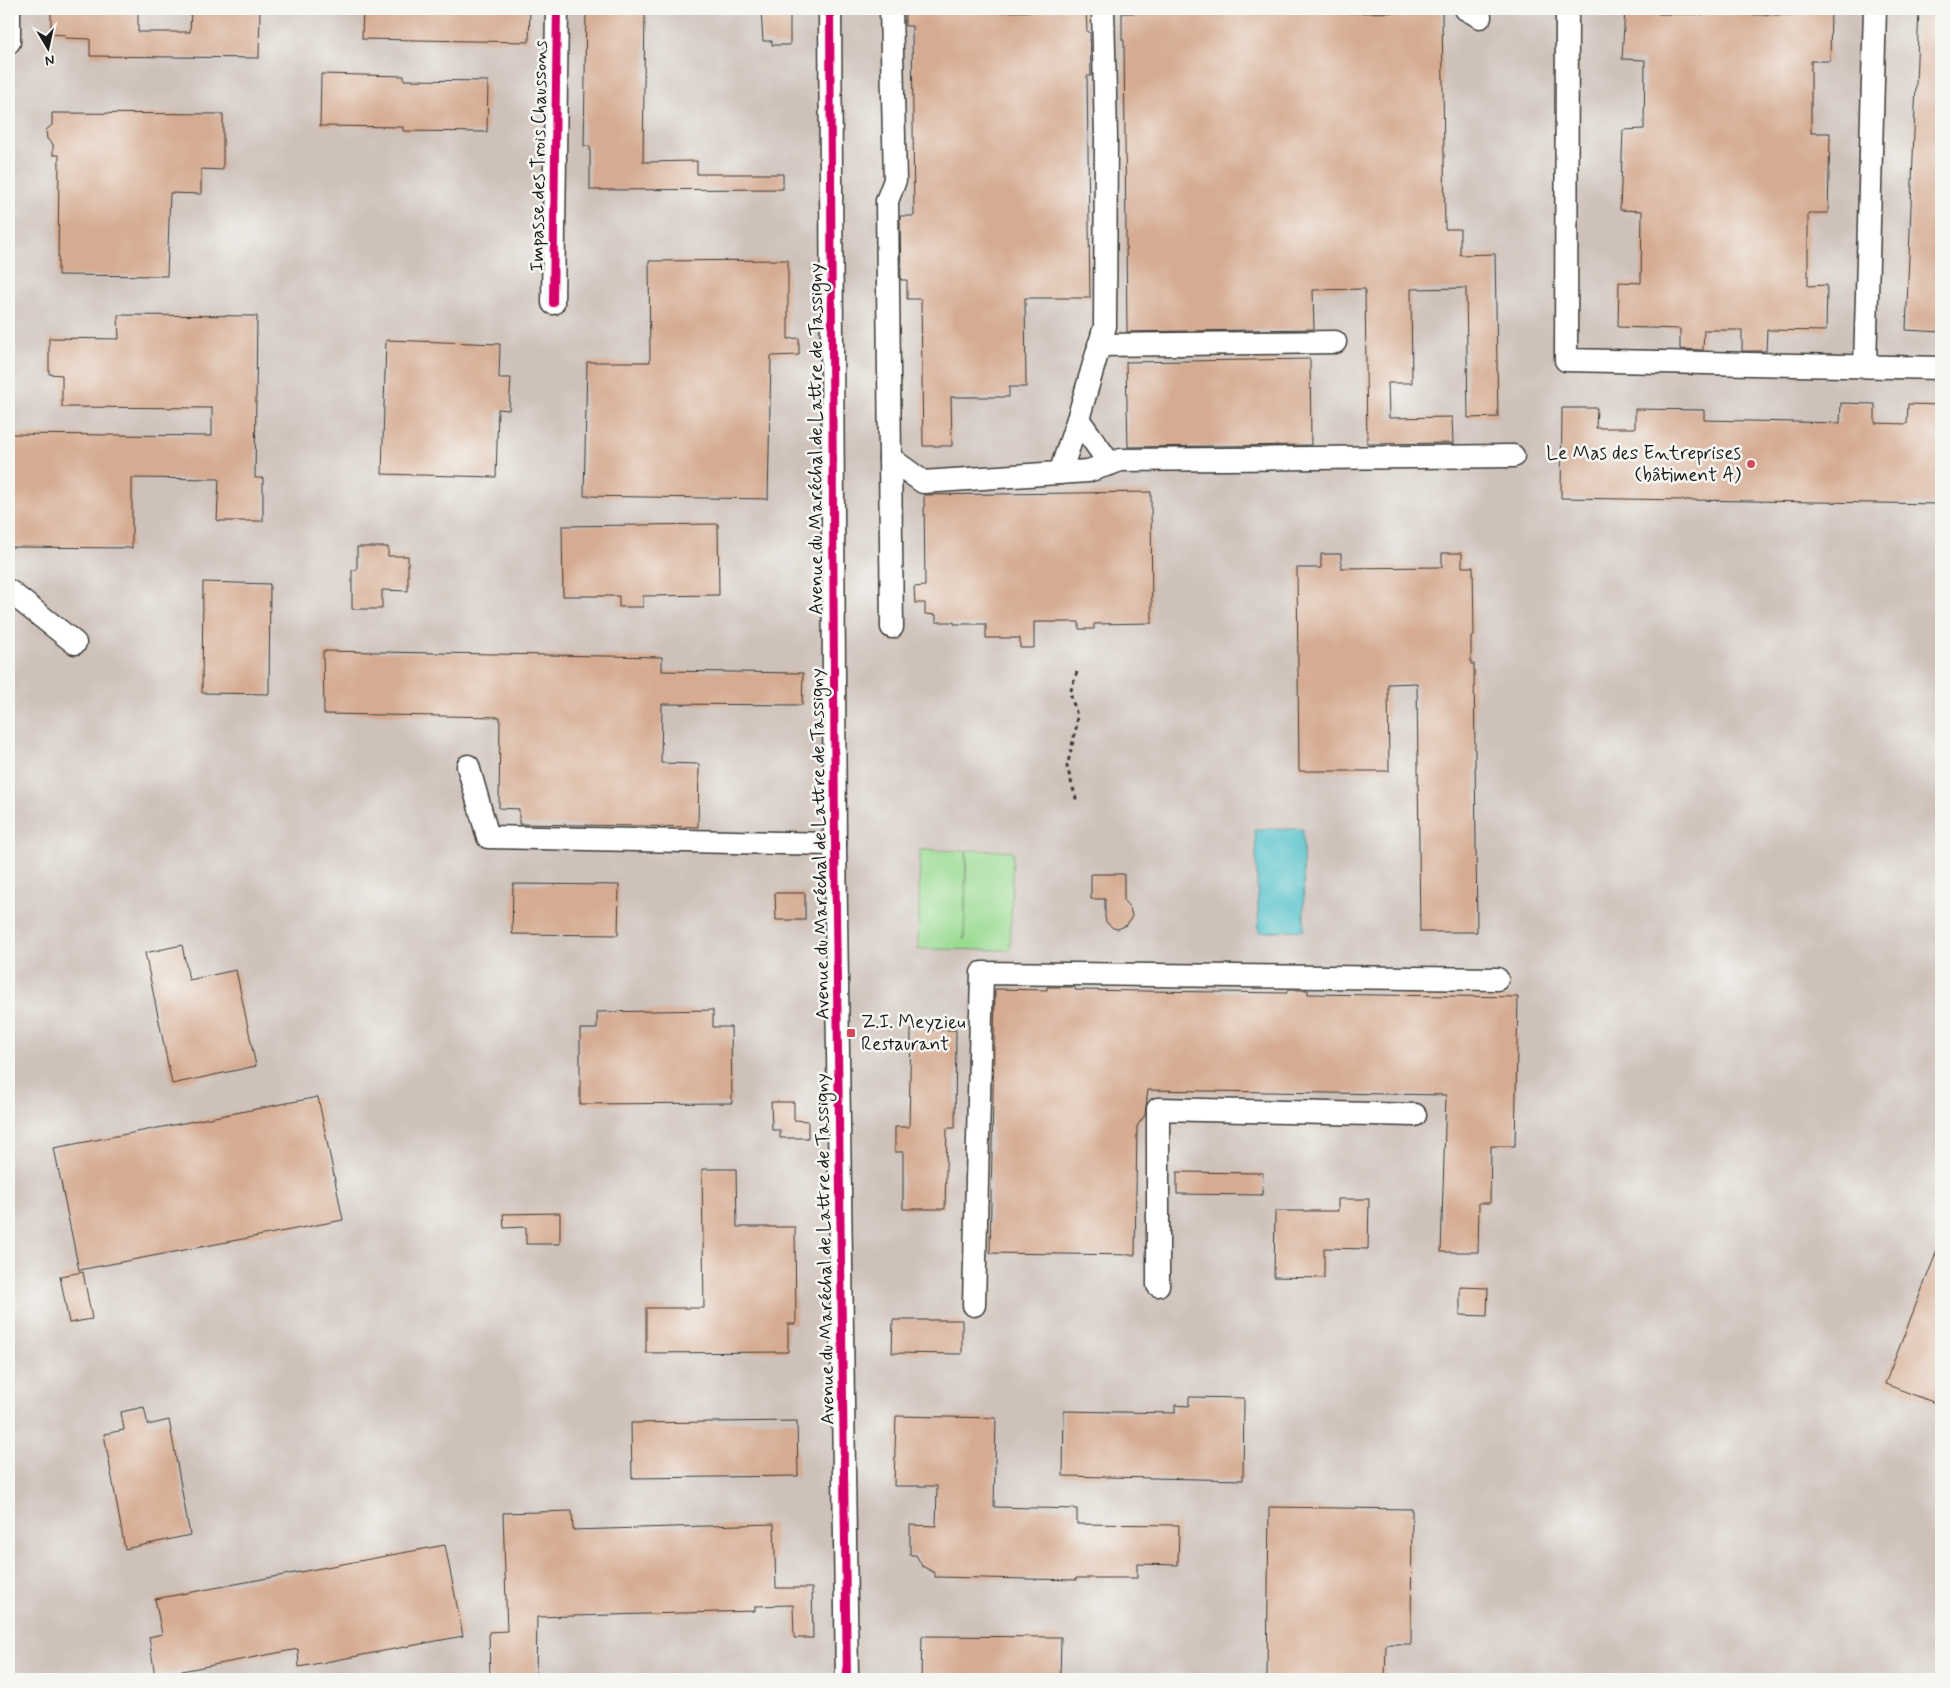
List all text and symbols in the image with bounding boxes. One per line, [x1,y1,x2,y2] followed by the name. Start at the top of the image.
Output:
[22,22,72,72] north arrow
[524,40,554,272] street label: Impasse des Trois Chaussons
[44,50,56,69] text: N
[804,263,831,615] street label: Avenue du Maréchal de Lattre de Tassigny
[1546,441,1741,488] place label: Le Mas des Entreprises (bâtiment A)
[1745,458,1757,470] marker: Le Mas des Entreprises (bâtiment A)
[804,668,838,1020] street label: Avenue du Maréchal de Lattre de Tassigny
[861,1010,966,1057] place label: Z.I. Meyzieu Restaurant
[845,1027,857,1039] marker: Z.I. Meyzieu Restaurant
[809,1073,843,1425] street label: Avenue du Maréchal de Lattre de Tassigny

